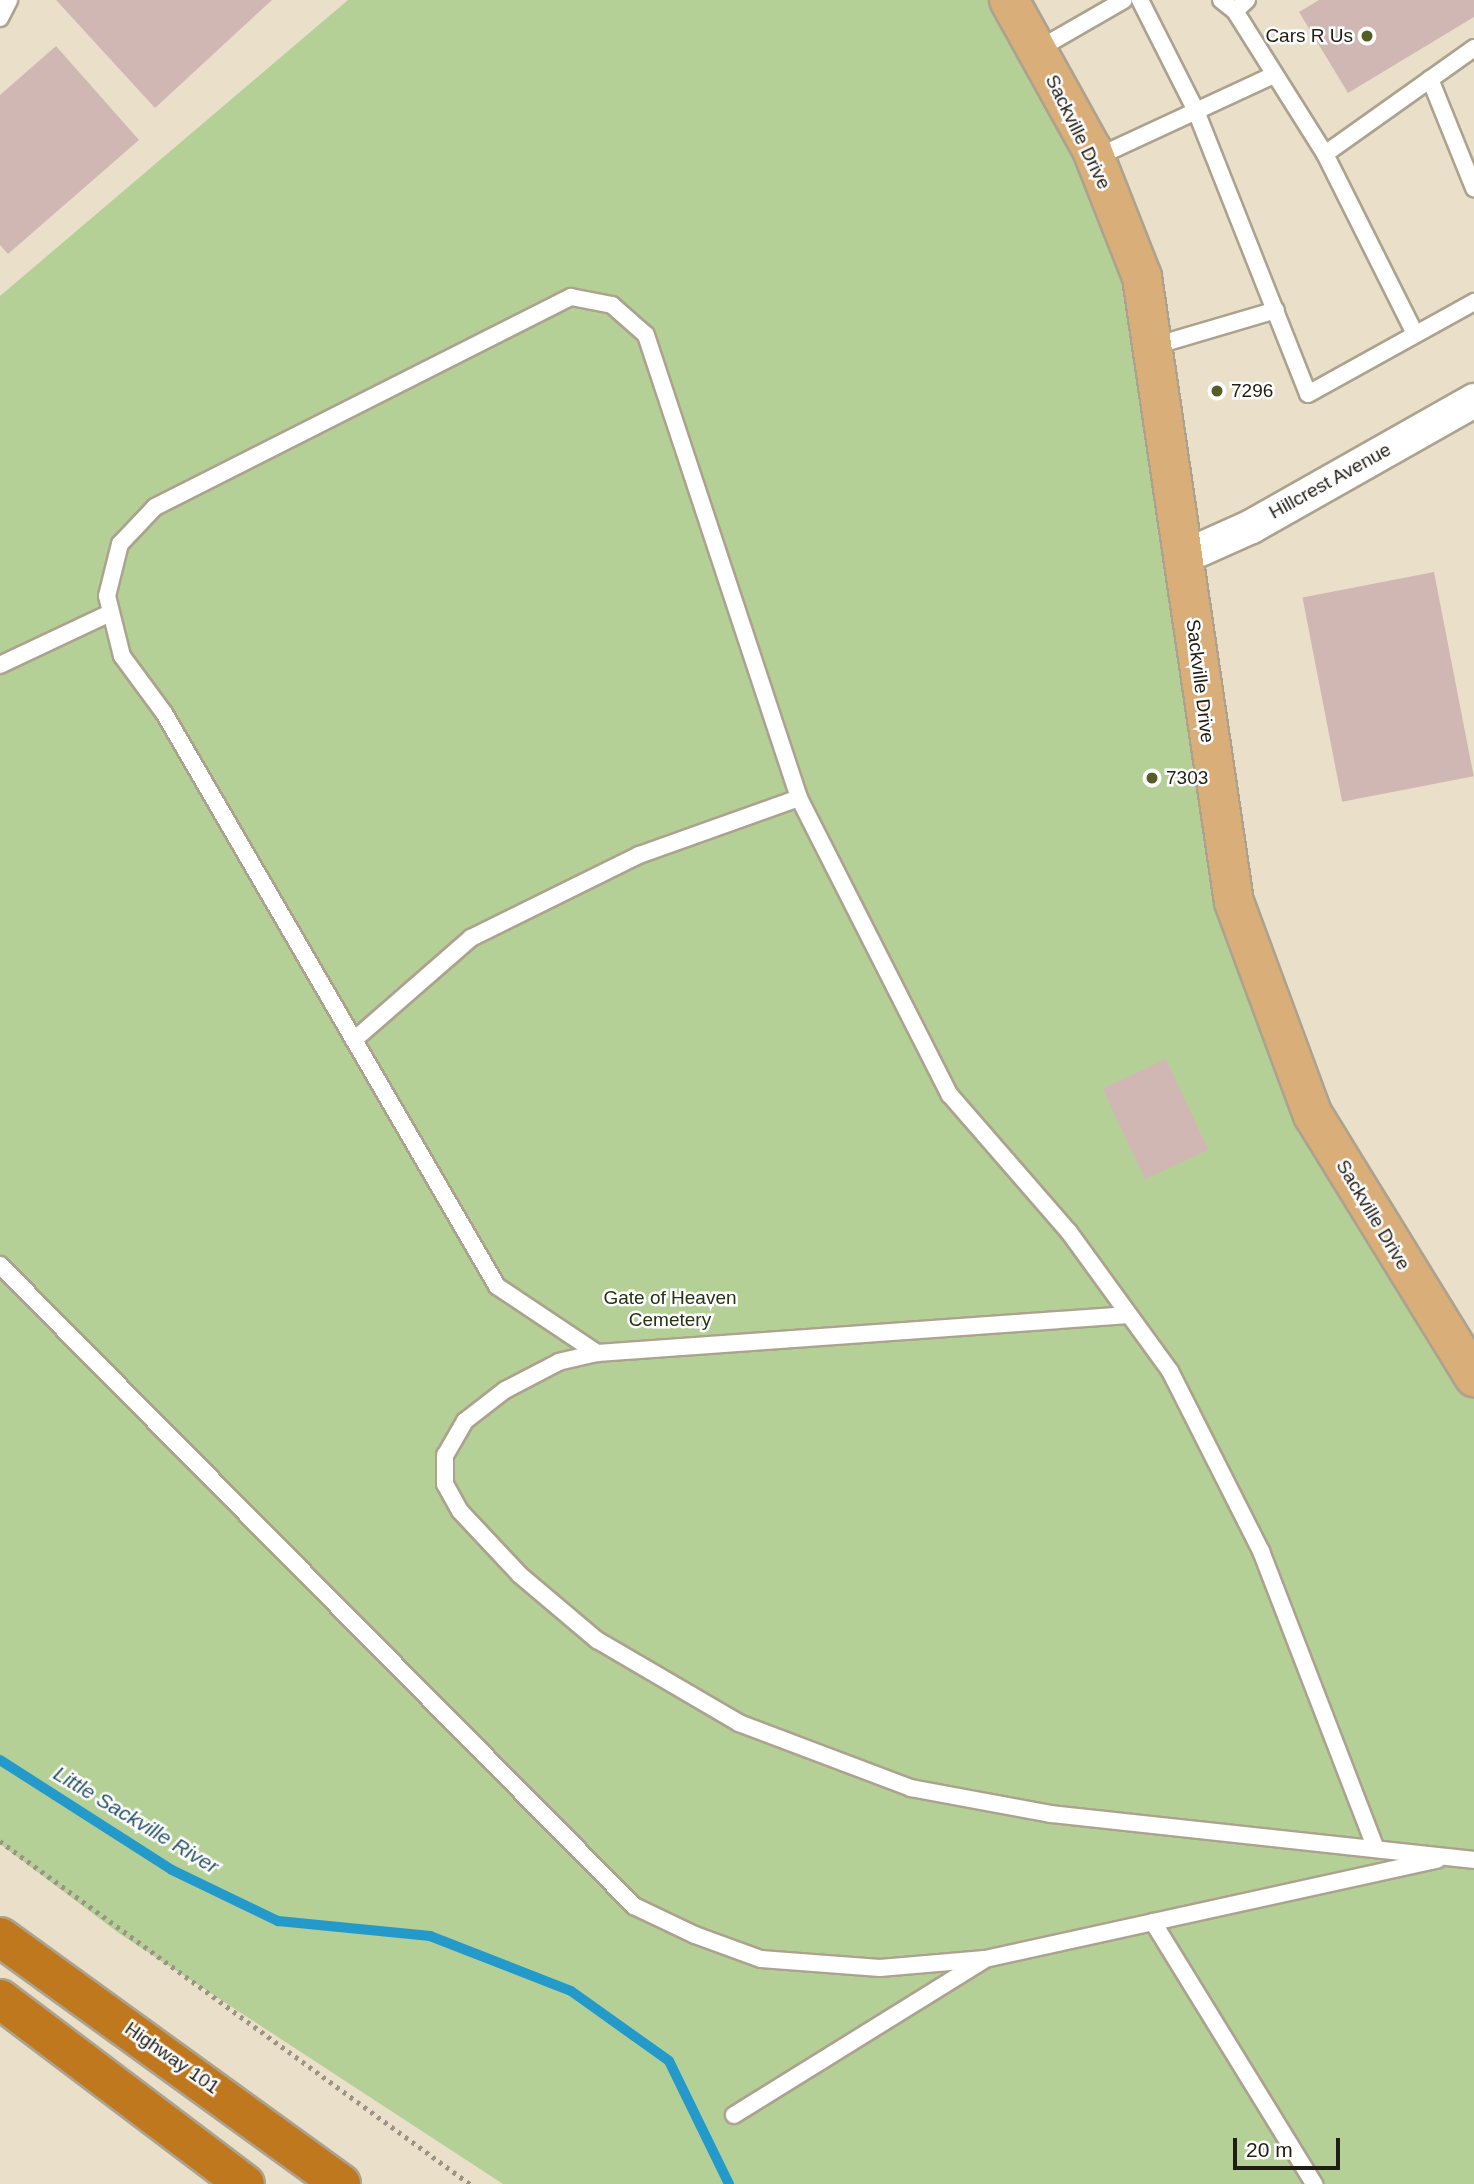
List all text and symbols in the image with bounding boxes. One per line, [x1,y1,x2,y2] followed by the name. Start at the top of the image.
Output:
[1265,25,1353,47] place label: Cars R Us
[1359,28,1375,44] marker: Cars R Us
[1040,71,1116,193] street label: Sackville Drive
[1231,380,1273,402] place label: 7296
[1209,383,1225,399] marker: 7296
[1265,438,1395,524] street label: Hillcrest Avenue
[1181,618,1219,744] street label: Sackville Drive
[1166,767,1208,789] place label: 7303
[1144,770,1160,786] marker: 7303
[1331,1156,1415,1274] street label: Sackville Drive
[603,1287,737,1331] park label: Gate of Heaven Cemetery
[49,1761,223,1879] water label: Little Sackville River
[120,2017,224,2099] street label: Highway 101
[1236,2124,1343,2168] scale bar
[1246,2138,1293,2161] text: 20 m

